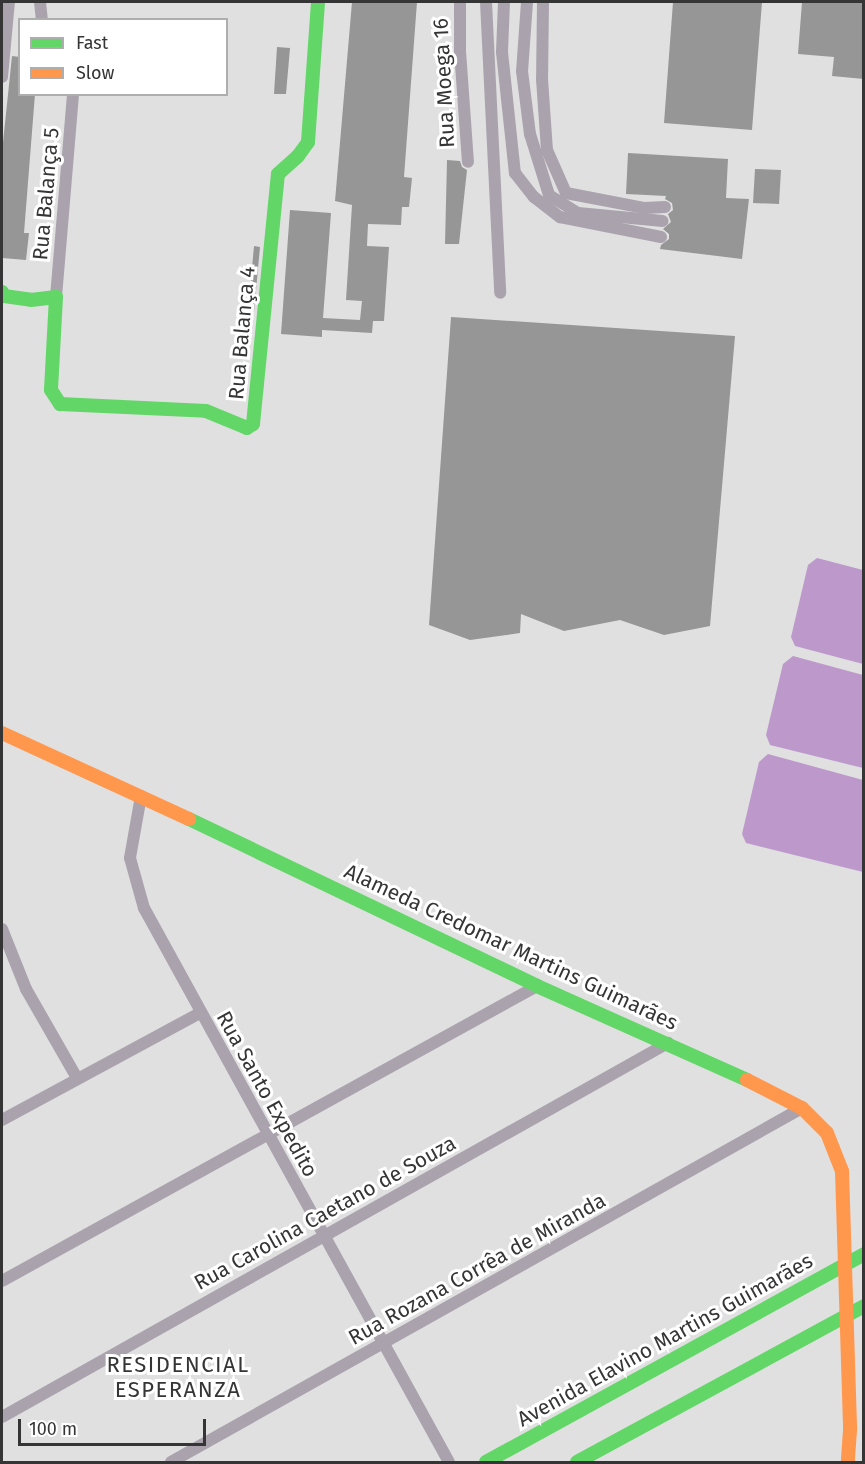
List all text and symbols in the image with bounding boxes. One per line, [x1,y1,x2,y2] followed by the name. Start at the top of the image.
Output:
[18,18,228,96] legend
[428,18,460,148] street label: Rua Moega 16
[76,32,108,54] text: Fast
[76,62,114,84] text: Slow
[28,127,64,261] street label: Rua Balança 5
[224,265,260,401] street label: Rua Balança 4
[340,859,682,1035] street label: Alameda Credomar Martins Guimarães
[211,1007,323,1181] street label: Rua Santo Expedito
[190,1130,460,1296] street label: Rua Carolina Caetano de Souza
[344,1188,610,1350] street label: Rua Rozana Corrêa de Miranda
[513,1248,817,1432] street label: Avenida Elavino Martins Guimarães
[106,1351,250,1402] district label: RESIDENCIAL ESPERANZA
[21,1407,208,1445] scale bar
[29,1418,77,1440] text: 100 m

